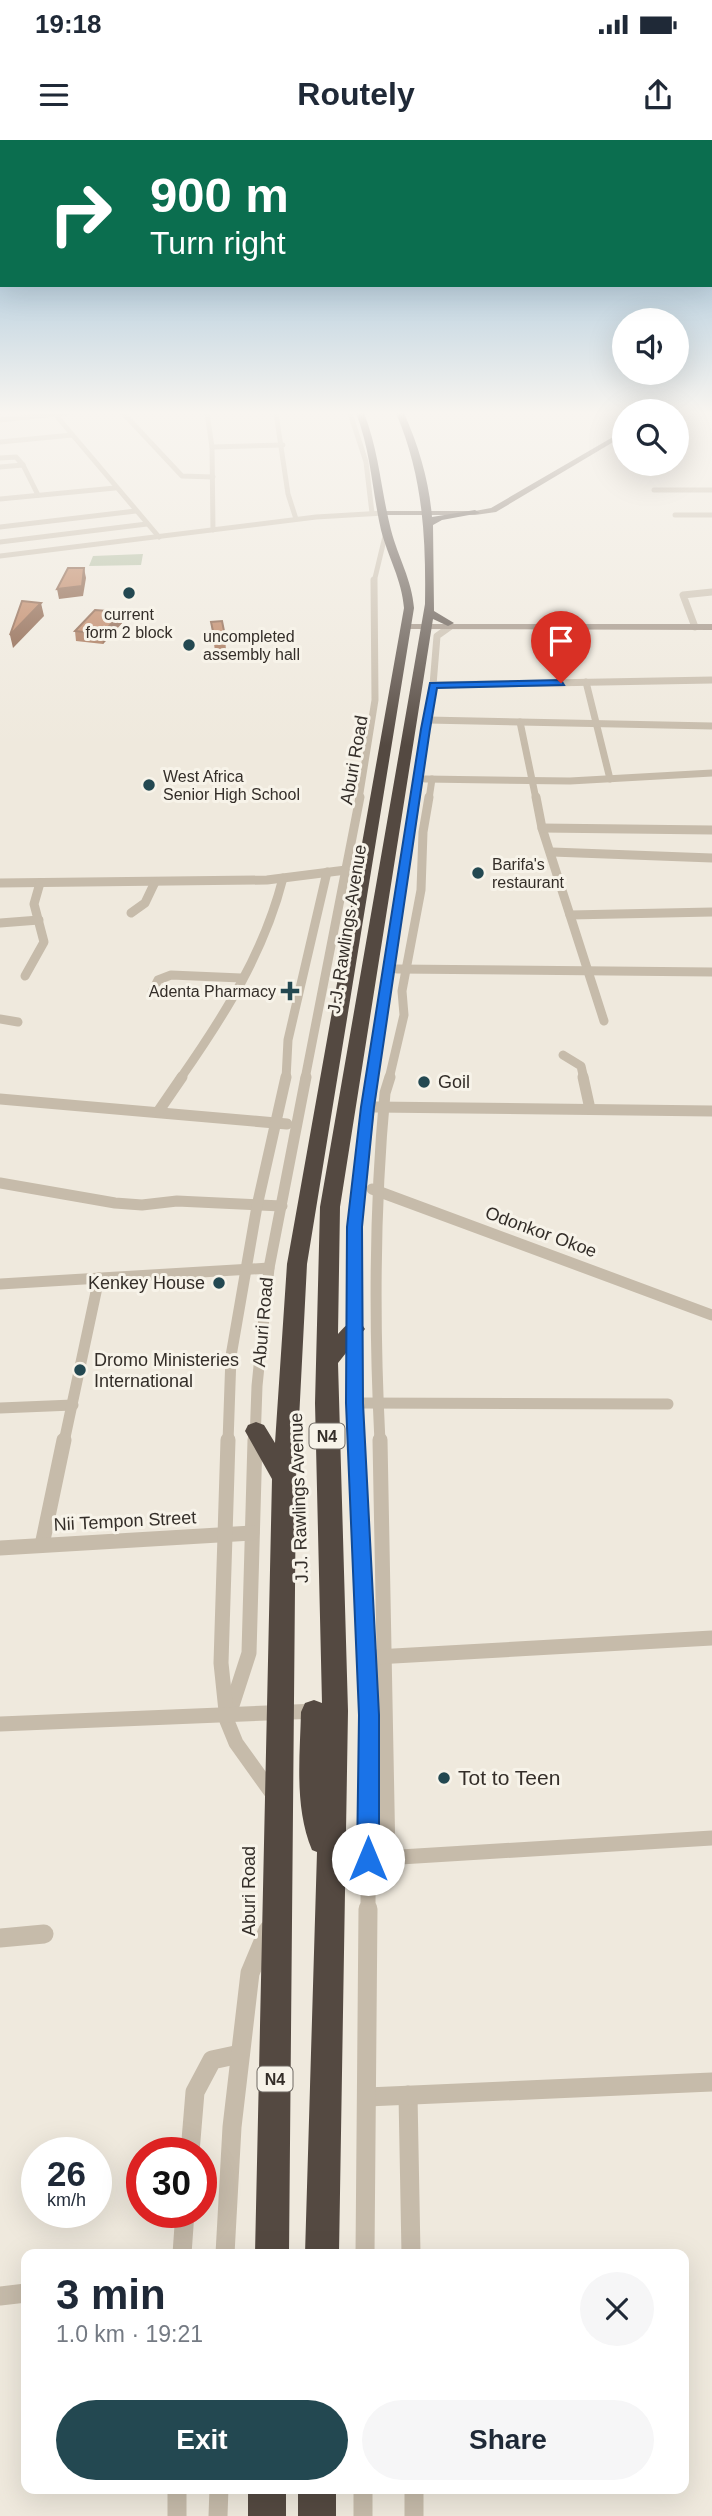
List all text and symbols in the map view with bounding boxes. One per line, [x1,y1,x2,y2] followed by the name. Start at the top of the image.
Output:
[35,9,102,39] text: 19:18
[35,76,73,114] icon: menu
[297,76,415,112] text: Routely
[639,76,677,114] icon: share
[35,168,126,259] icon: right
[150,168,289,222] text: 900 m
[150,225,286,261] text: Turn right
[612,308,689,476] map controls
[612,308,689,385] button: sound
[612,399,689,476] button: search
[121,585,137,601] marker: current form 2 block
[85,606,174,641] place label: current form 2 block
[531,611,591,683] pin
[542,622,580,660] icon: arrive
[203,628,300,663] place label: uncompleted assembly hall
[181,637,197,653] marker: uncompleted assembly hall
[336,714,372,806] street label: Aburi Road
[163,768,300,803] place label: West Africa Senior High School
[141,777,157,793] marker: West Africa Senior High School
[324,843,370,1015] street label: J.J. Rawlings Avenue
[492,856,565,891] place label: Barifa's restaurant
[470,865,486,881] marker: Barifa's restaurant
[149,983,276,1000] place label: Adenta Pharmacy
[282,983,298,999] marker: Adenta Pharmacy
[438,1072,470,1092] place label: Goil
[416,1074,432,1090] marker: Goil
[483,1203,599,1261] street label: Odonkor Okoe
[88,1273,205,1293] place label: Kenkey House
[211,1275,227,1291] marker: Kenkey House
[249,1276,277,1368] street label: Aburi Road
[94,1350,239,1391] place label: Dromo Ministeries International
[72,1362,88,1378] marker: Dromo Ministeries International
[286,1412,312,1584] street label: J.J. Rawlings Avenue
[310,1424,344,1448] road number: N4
[53,1507,197,1535] street label: Nii Tempon Street
[458,1766,560,1789] place label: Tot to Teen
[436,1770,452,1786] marker: Tot to Teen
[331,1822,405,1896] position arrow
[239,1846,259,1936] street label: Aburi Road
[258,2066,292,2092] road number: N4
[126,2137,217,2228] speed limit sign: 30
[47,2154,86,2193] text: 26
[47,2190,86,2210] text: km/h
[56,2271,166,2318] text: 3 min
[580,2272,654,2346] button: close
[56,2321,203,2347] text: 1.0 km · 19:21
[56,2400,348,2480] button: Exit
[362,2400,654,2480] button: Share

